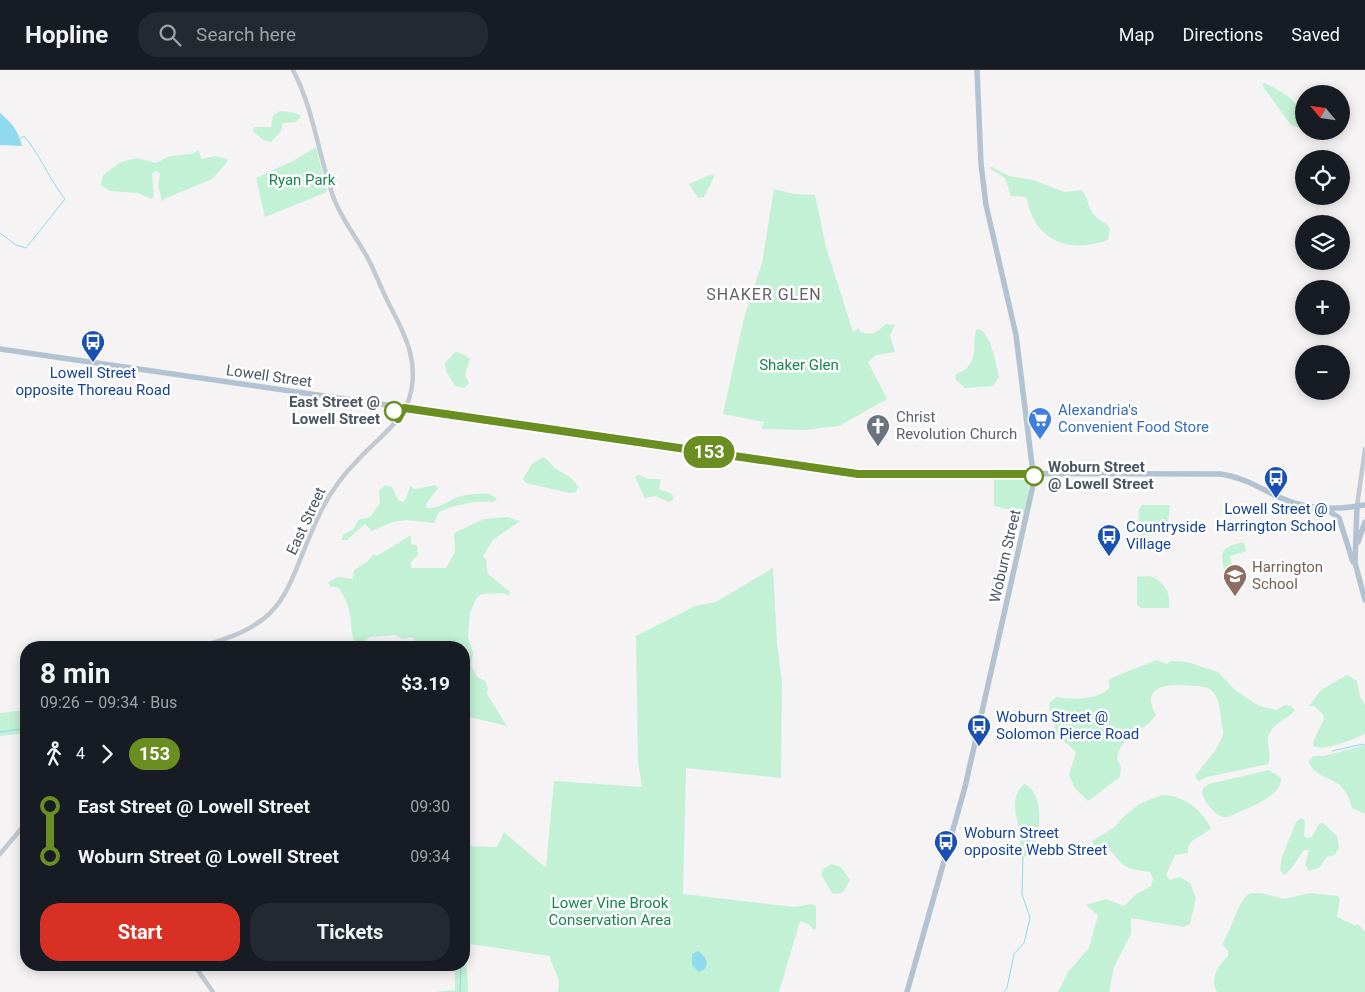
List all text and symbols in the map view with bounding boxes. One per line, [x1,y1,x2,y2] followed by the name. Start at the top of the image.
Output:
[138,12,488,57] search box
[25,21,108,49] text: Hopline
[156,21,184,49] icon: search
[196,23,296,46] text: Search here
[1119,24,1154,45] text: Map
[1182,24,1263,45] text: Directions
[1291,24,1340,45] text: Saved
[1295,85,1350,140] north arrow
[1295,85,1350,400] map controls
[1295,150,1350,205] button: locate
[269,171,336,189] park label: Ryan Park
[1295,215,1350,270] button: layers
[1295,280,1350,335] button: +
[706,285,822,304] district label: SHAKER GLEN
[80,329,106,363] bus stop icon: Lowell Street opposite Thoreau Road
[1295,345,1350,400] button: −
[759,356,839,374] park label: Shaker Glen
[225,361,313,391] street label: Lowell Street
[16,364,170,399] place label: Lowell Street opposite Thoreau Road
[289,393,380,428] place label: East Street @ Lowell Street
[384,401,404,421] marker: East Street @ Lowell Street
[1058,401,1209,436] place label: Alexandria's Convenient Food Store
[1027,406,1053,440] supermarket icon: Alexandria's Convenient Food Store
[896,408,1017,443] place label: Christ Revolution Church
[865,413,891,447] church icon: Christ Revolution Church
[680,436,738,468] line badge: 153
[694,441,724,462] text: 153
[1048,458,1153,493] place label: Woburn Street @ Lowell Street
[1263,465,1289,499] bus stop icon: Lowell Street @ Harrington School
[1024,466,1044,486] marker: Woburn Street @ Lowell Street
[282,484,330,558] street label: East Street
[1216,500,1336,535] place label: Lowell Street @ Harrington School
[986,508,1024,604] street label: Woburn Street
[1126,518,1206,553] place label: Countryside Village
[1096,523,1122,557] bus stop icon: Countryside Village
[1252,558,1323,593] place label: Harrington School
[1222,563,1248,597] school or university icon: Harrington School
[40,657,110,690] text: 8 min
[401,672,450,695] text: $3.19
[40,693,177,712] text: 09:26 – 09:34 · Bus
[996,708,1139,743] place label: Woburn Street @ Solomon Pierce Road
[966,713,992,747] bus stop icon: Woburn Street @ Solomon Pierce Road
[40,740,68,768] icon: walk
[93,740,121,768] icon: forward
[139,743,170,764] text: 153
[76,744,85,763] text: 4
[78,795,310,818] text: East Street @ Lowell Street
[410,797,450,816] text: 09:30
[964,824,1107,859] place label: Woburn Street opposite Webb Street
[933,829,959,863] bus stop icon: Woburn Street opposite Webb Street
[78,845,339,868] text: Woburn Street @ Lowell Street
[410,847,450,866] text: 09:34
[549,894,671,929] park label: Lower Vine Brook Conservation Area
[40,903,240,961] button: Start
[250,903,450,961] button: Tickets

